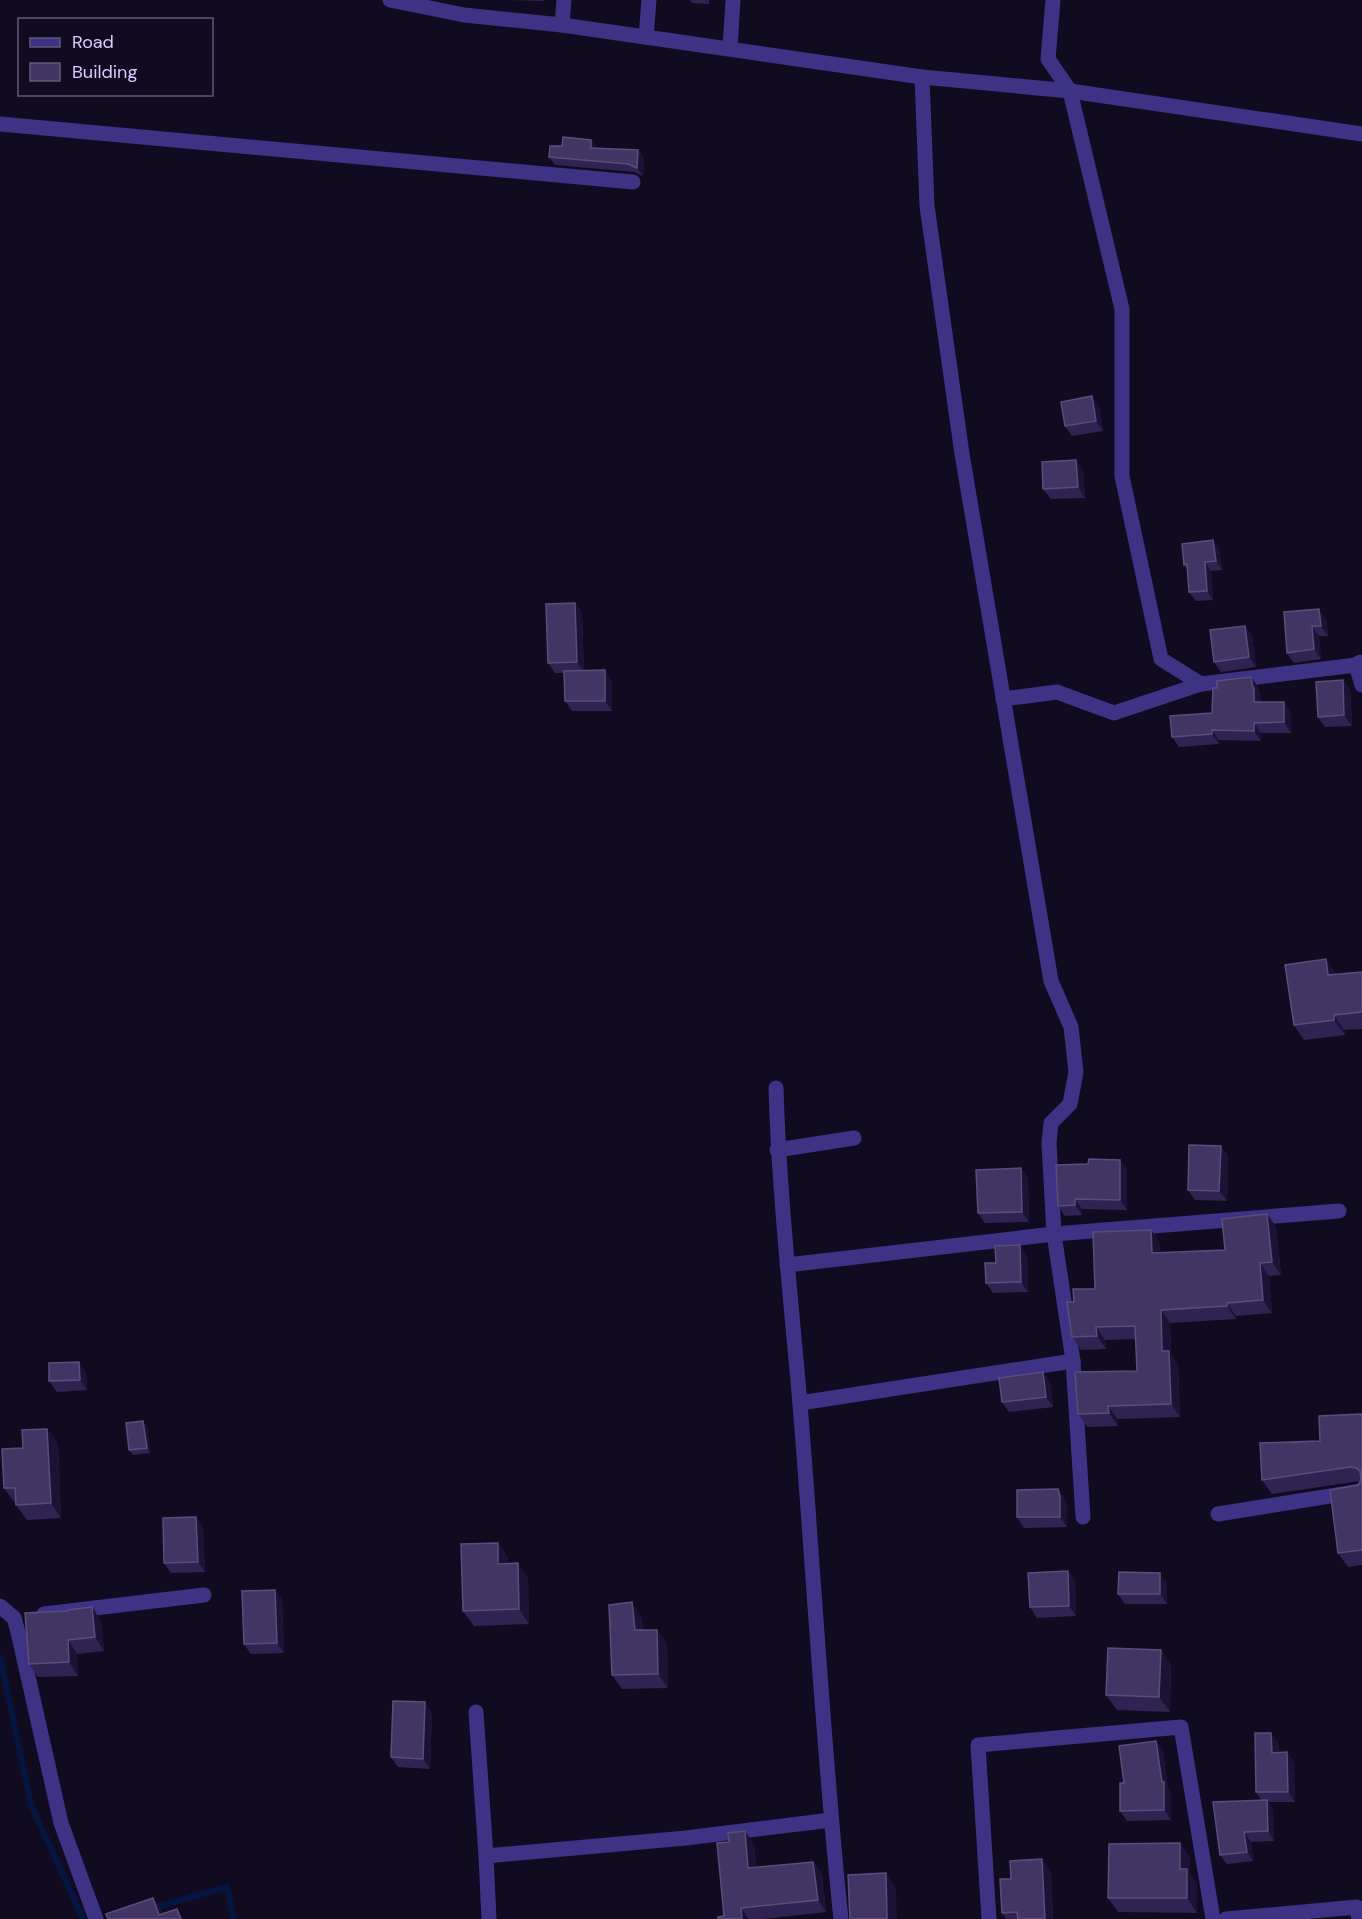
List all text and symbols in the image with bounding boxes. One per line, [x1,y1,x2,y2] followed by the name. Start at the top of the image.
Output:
[18,18,213,96] legend
[72,30,114,54] text: Road
[72,60,137,84] text: Building

